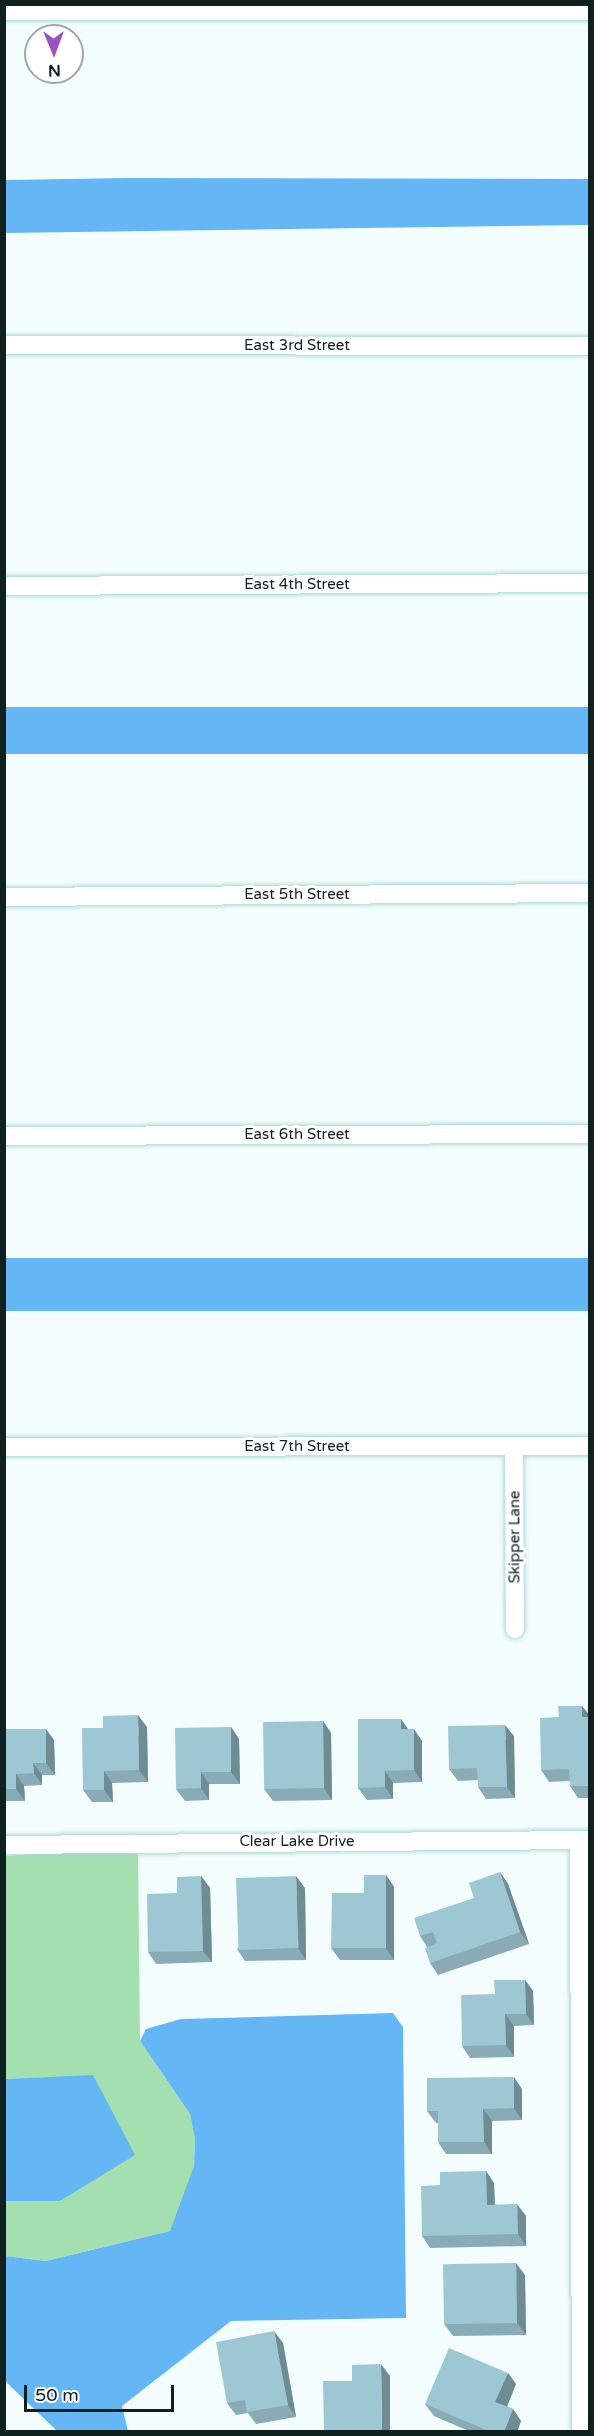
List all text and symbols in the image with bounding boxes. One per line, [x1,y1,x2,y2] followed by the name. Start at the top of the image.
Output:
[24,24,84,84] north arrow
[48,60,61,80] text: N
[244,337,350,355] street label: East 3rd Street
[244,576,350,594] street label: East 4th Street
[244,886,350,904] street label: East 5th Street
[244,1126,350,1144] street label: East 6th Street
[244,1438,350,1456] street label: East 7th Street
[506,1491,524,1583] street label: Skipper Lane
[239,1833,355,1851] street label: Clear Lake Drive
[27,2373,177,2411] scale bar
[35,2384,79,2406] text: 50 m

